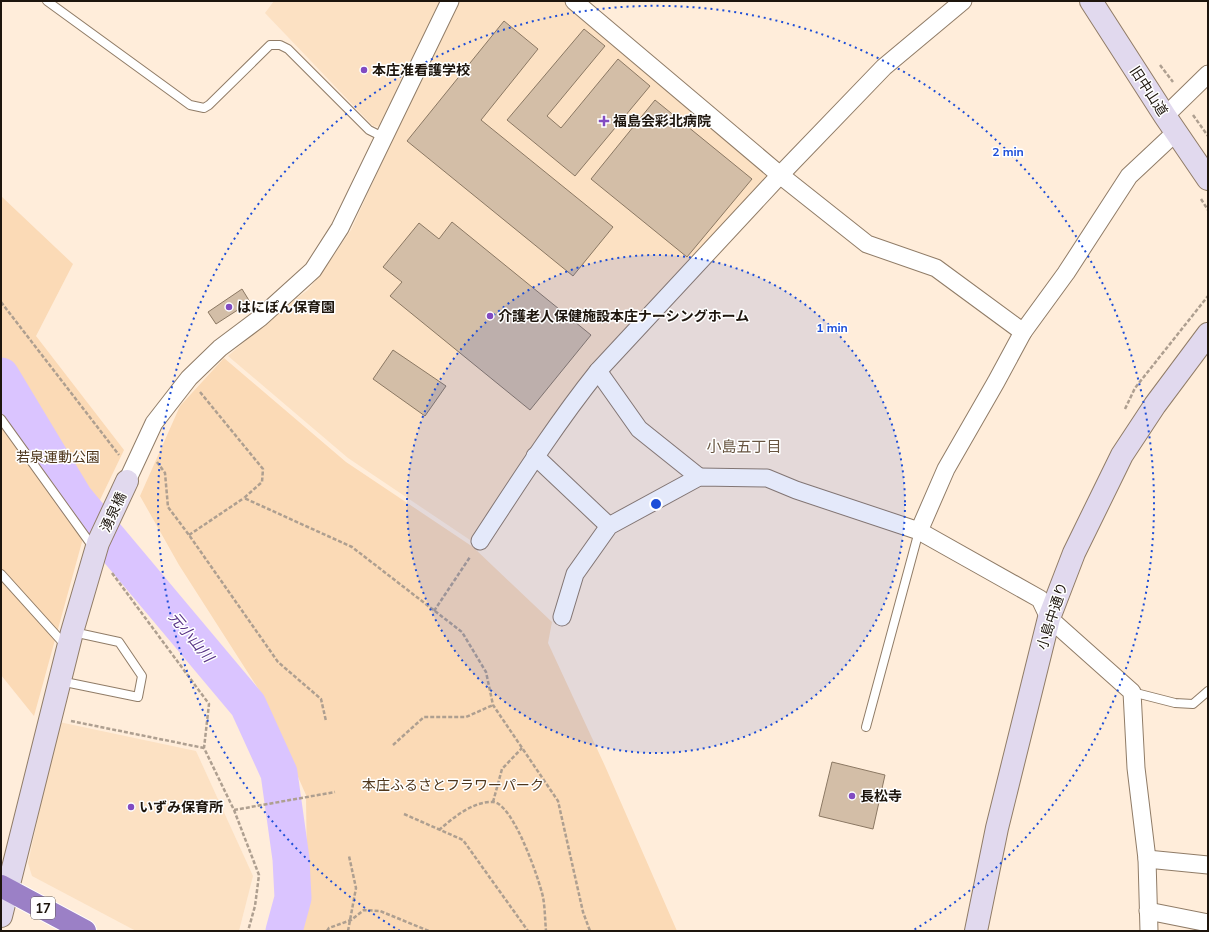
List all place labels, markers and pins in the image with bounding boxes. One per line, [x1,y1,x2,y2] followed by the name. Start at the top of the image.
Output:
[372,61,470,79] place label: 本庄准看護学校
[359,65,369,75] marker: 本庄准看護学校
[613,112,711,130] place label: 福島会彩北病院
[598,115,610,127] marker: 福島会彩北病院
[237,298,335,316] place label: はにぽん保育園
[224,302,234,312] marker: はにぽん保育園
[498,307,749,325] place label: 介護老人保健施設本庄ナーシングホーム
[485,311,495,321] marker: 介護老人保健施設本庄ナーシングホーム
[649,497,663,511] centre of rings
[860,787,902,805] place label: 長松寺
[847,791,857,801] marker: 長松寺
[139,798,223,816] place label: いずみ保育所
[126,802,136,812] marker: いずみ保育所

